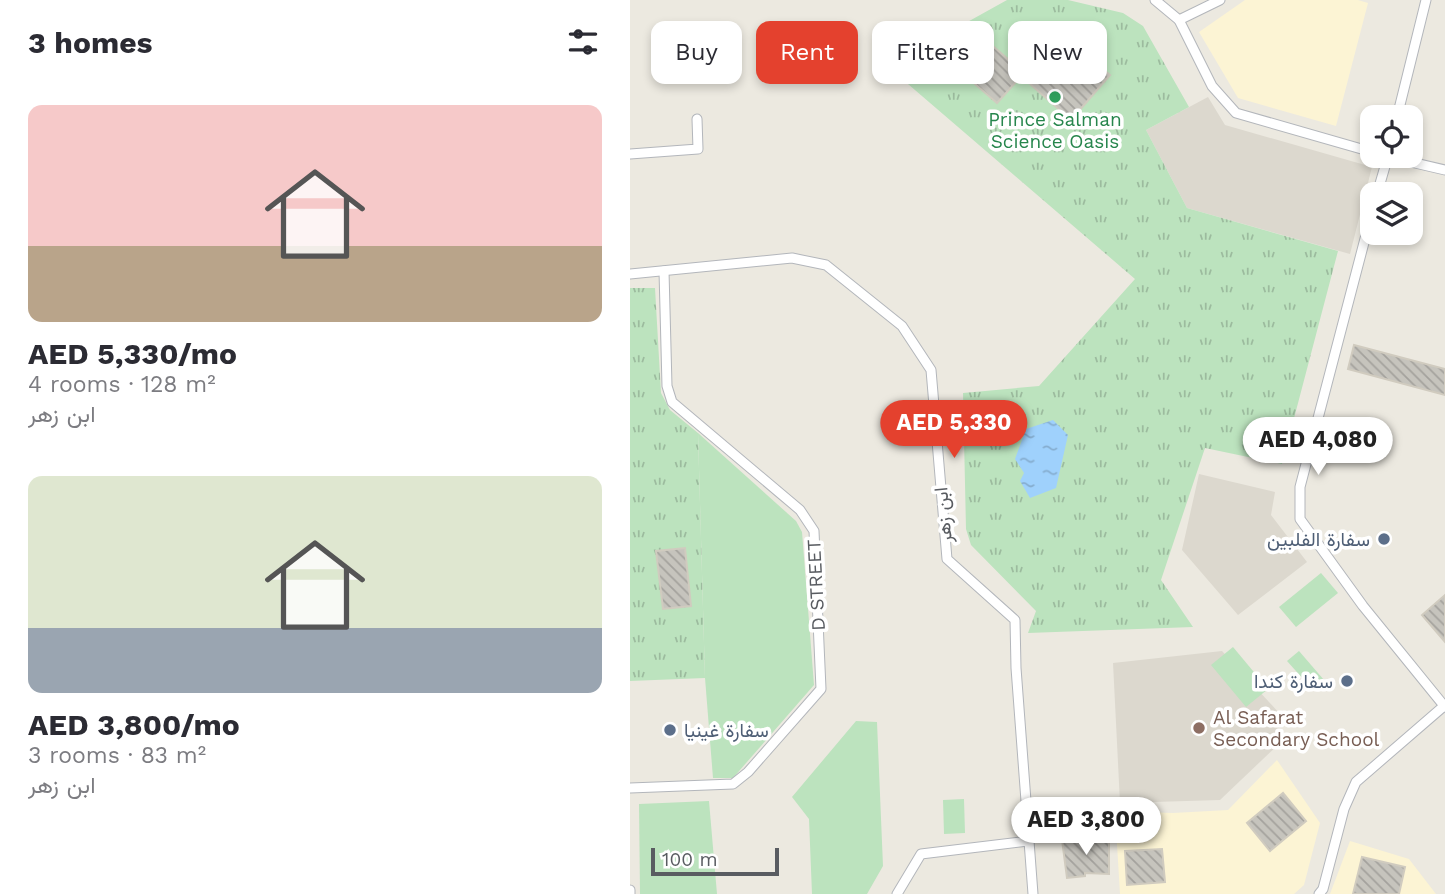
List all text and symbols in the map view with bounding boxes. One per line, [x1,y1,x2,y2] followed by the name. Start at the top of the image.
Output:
[651,21,742,84] chip: Buy
[756,21,858,84] chip: Rent
[872,21,994,84] chip: Filters
[1008,21,1107,84] chip: New
[564,23,602,61] icon: filters
[28,25,153,60] text: 3 homes
[1047,89,1063,105] marker: Prince Salman Science Oasis
[1360,105,1423,245] map controls
[1360,105,1423,168] button: locate
[988,108,1122,153] place label: Prince Salman Science Oasis
[252,151,378,277] icon: home
[1360,182,1423,245] button: layers
[28,336,237,371] text: AED 5,330/mo
[28,371,216,398] text: 4 rooms · 128 m²
[874,400,1034,460] pin: AED 5,330
[28,401,96,428] text: ابن زهر
[896,409,1012,436] text: AED 5,330
[1238,418,1398,477] pin: AED 4,080
[1259,426,1377,453] text: AED 4,080
[929,486,957,545] street label: ابن زهر
[252,522,378,648] icon: home
[1267,528,1370,551] place label: سفارة الفلبين
[1376,531,1392,547] marker: سفارة الفلبين
[802,539,830,631] street label: D STREET
[1254,670,1333,693] place label: سفارة كندا
[1339,673,1355,689] marker: سفارة كندا
[1213,706,1380,751] place label: Al Safarat Secondary School
[28,707,240,742] text: AED 3,800/mo
[684,719,769,742] place label: سفارة غينيا
[1191,720,1207,736] marker: Al Safarat Secondary School
[662,722,678,738] marker: سفارة غينيا
[28,742,206,769] text: 3 rooms · 83 m²
[28,772,96,799] text: ابن زهر
[1006,798,1166,857] pin: AED 3,800
[1027,806,1145,833] text: AED 3,800
[651,845,779,877] scale bar
[662,848,718,871] text: 100 m

